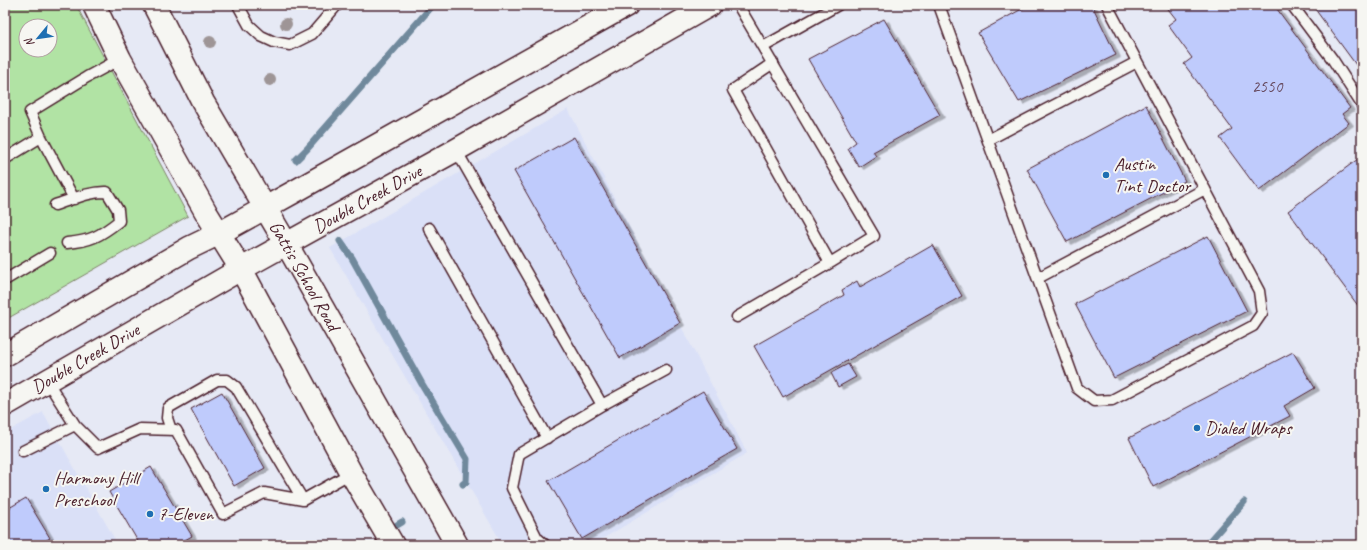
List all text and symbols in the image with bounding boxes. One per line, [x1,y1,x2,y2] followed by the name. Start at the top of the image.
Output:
[18,18,58,58] north arrow
[20,35,37,49] text: N
[1252,76,1284,97] house number: 2550
[1114,152,1191,198] place label: Austin Tint Doctor
[309,158,428,239] street label: Double Creek Drive
[1101,170,1111,180] marker: Austin Tint Doctor
[264,217,347,338] street label: Gattis School Road
[27,317,145,399] street label: Double Creek Drive
[1205,416,1293,440] place label: Dialed Wraps
[1192,423,1202,433] marker: Dialed Wraps
[54,466,142,512] place label: Harmony Hill Preschool
[41,484,51,494] marker: Harmony Hill Preschool
[158,502,215,526] place label: 7-Eleven
[145,509,155,519] marker: 7-Eleven

